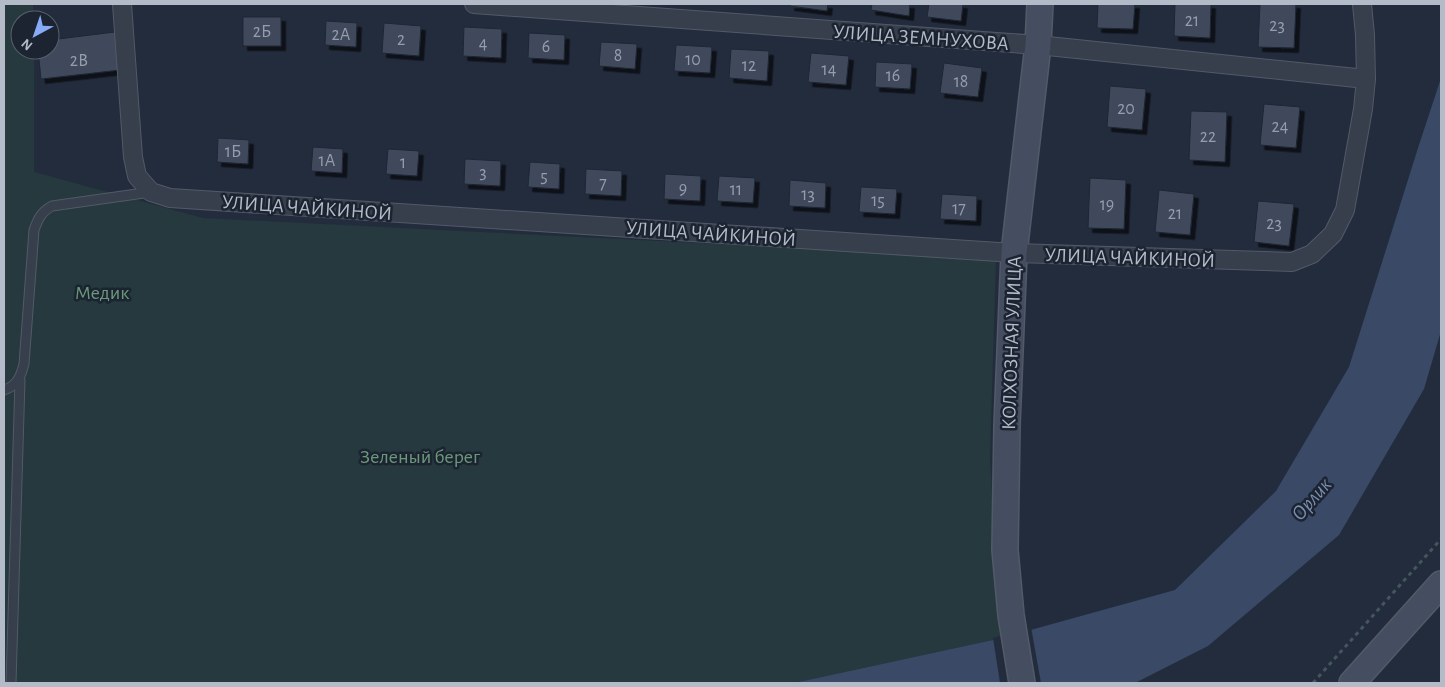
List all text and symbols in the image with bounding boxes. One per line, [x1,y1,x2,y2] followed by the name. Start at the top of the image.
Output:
[10,10,60,60] north arrow
[1185,12,1199,30] house number: 21
[1269,17,1285,35] house number: 23
[832,22,1010,54] street label: УЛИЦА ЗЕМНУХОВА
[253,23,271,41] house number: 2Б
[332,26,351,44] house number: 2А
[397,31,405,49] house number: 2
[479,35,488,53] house number: 4
[19,36,36,53] text: N
[542,38,550,56] house number: 6
[614,47,622,65] house number: 8
[685,51,701,69] house number: 10
[70,52,88,70] house number: 2В
[742,57,756,75] house number: 12
[822,61,837,79] house number: 14
[886,67,900,85] house number: 16
[954,73,968,91] house number: 18
[1117,100,1135,118] house number: 20
[1272,118,1289,136] house number: 24
[1200,128,1216,146] house number: 22
[225,143,241,161] house number: 1Б
[319,152,336,170] house number: 1А
[400,154,406,172] house number: 1
[479,164,487,182] house number: 3
[540,168,548,186] house number: 5
[599,175,607,193] house number: 7
[679,180,687,198] house number: 9
[730,181,742,199] house number: 11
[801,186,815,204] house number: 13
[221,192,393,224] street label: УЛИЦА ЧАЙКИНОЙ
[871,192,885,210] house number: 15
[1100,196,1114,214] house number: 19
[952,200,966,218] house number: 17
[1168,205,1182,223] house number: 21
[1266,215,1282,233] house number: 23
[625,218,797,250] street label: УЛИЦА ЧАЙКИНОЙ
[1044,245,1216,271] street label: УЛИЦА ЧАЙКИНОЙ
[999,255,1025,430] street label: КОЛХОЗНАЯ УЛИЦА
[75,283,129,303] park label: Медик
[360,447,480,467] park label: Зеленый берег
[1287,474,1336,525] water label: Орлик

